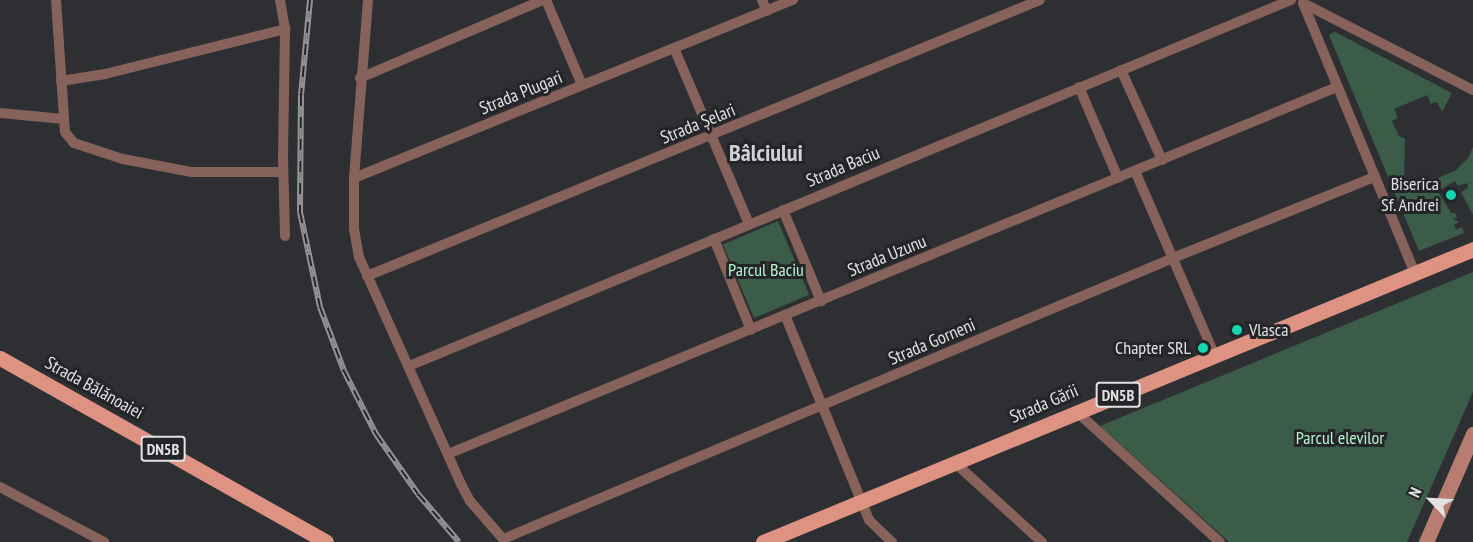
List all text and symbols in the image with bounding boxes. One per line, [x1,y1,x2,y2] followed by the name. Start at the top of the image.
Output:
[476,67,566,119] street label: Strada Plugari
[657,99,739,149] street label: Strada Șelari
[729,139,803,167] district label: Bâlciului
[803,142,883,192] street label: Strada Baciu
[1379,174,1439,216] place label: Biserica Sf. Andrei
[1444,188,1458,202] marker: Biserica Sf. Andrei
[844,230,930,282] street label: Strada Uzunu
[728,259,804,281] park label: Parcul Baciu
[885,314,979,370] street label: Strada Gorneni
[1249,319,1288,341] place label: Vlasca
[1230,323,1244,337] marker: Vlasca
[1115,337,1191,359] place label: Chapter SRL
[1196,341,1210,355] marker: Chapter SRL
[41,352,147,424] street label: Strada Bălănoaiei
[1006,380,1082,428] street label: Strada Gării
[1096,382,1140,408] road number: DN5B
[1296,427,1384,449] park label: Parcul elevilor
[140,436,186,462] road number: DN5B
[1401,470,1461,530] north arrow
[1404,484,1426,501] text: N

